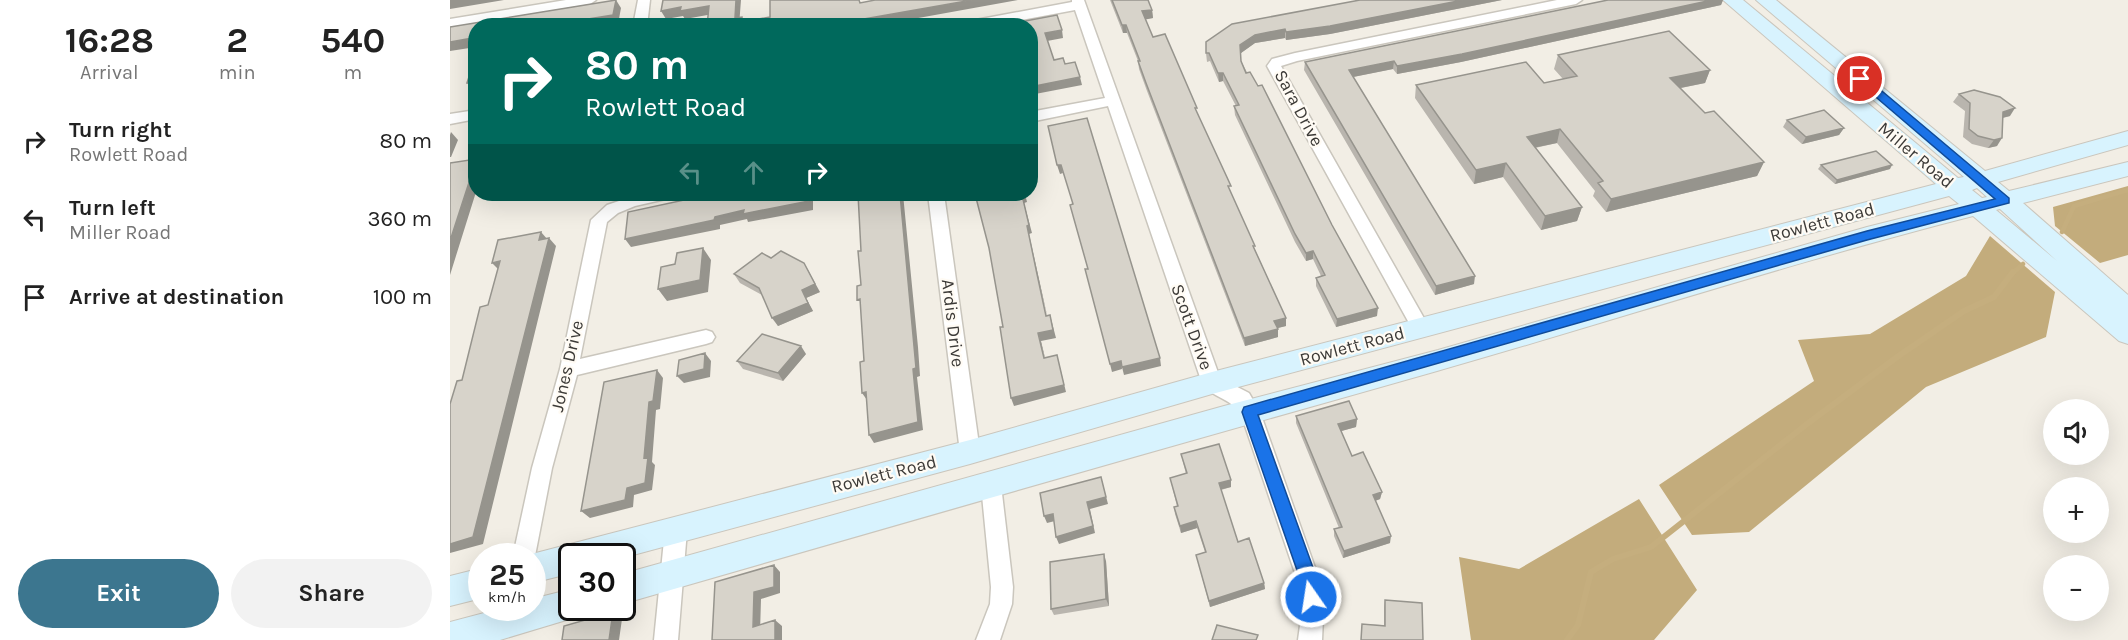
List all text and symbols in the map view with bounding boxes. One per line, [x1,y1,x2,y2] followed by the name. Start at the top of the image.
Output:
[65,19,154,61] text: 16:28
[226,19,248,61] text: 2
[320,19,385,61] text: 540
[585,40,689,90] text: 80 m
[486,42,564,120] icon: right
[1834,53,1885,104] pin
[80,61,139,84] text: Arrival
[219,61,256,84] text: min
[343,61,362,84] text: m
[1843,62,1876,95] icon: arrive
[1270,66,1328,150] street label: Sara Drive
[585,91,746,123] text: Rowlett Road
[69,117,172,143] text: Turn right
[1874,117,1958,193] street label: Miller Road
[18,125,51,158] icon: right
[380,128,432,154] text: 80 m
[69,143,188,166] text: Rowlett Road
[674,156,707,189] icon: left
[737,156,770,189] icon: ahead
[800,156,833,189] icon: right
[69,195,156,221] text: Turn left
[1767,197,1877,247] street label: Rowlett Road
[18,203,51,236] icon: left
[368,206,432,232] text: 360 m
[69,221,171,244] text: Miller Road
[937,278,969,368] street label: Ardis Drive
[18,281,51,314] icon: arrive
[1166,281,1218,373] street label: Scott Drive
[69,284,284,310] text: Arrive at destination
[373,284,432,310] text: 100 m
[546,318,588,414] street label: Jones Drive
[1297,321,1407,371] street label: Rowlett Road
[2043,399,2109,621] map controls
[2043,399,2109,465] button: sound
[829,450,939,498] street label: Rowlett Road
[2043,477,2109,543] button: +
[558,543,636,621] speed limit sign: 30
[2043,555,2109,621] button: −
[489,557,525,593] text: 25
[18,559,219,628] button: Exit
[231,559,432,628] button: Share
[1279,565,1343,629] position arrow
[488,588,526,606] text: km/h

